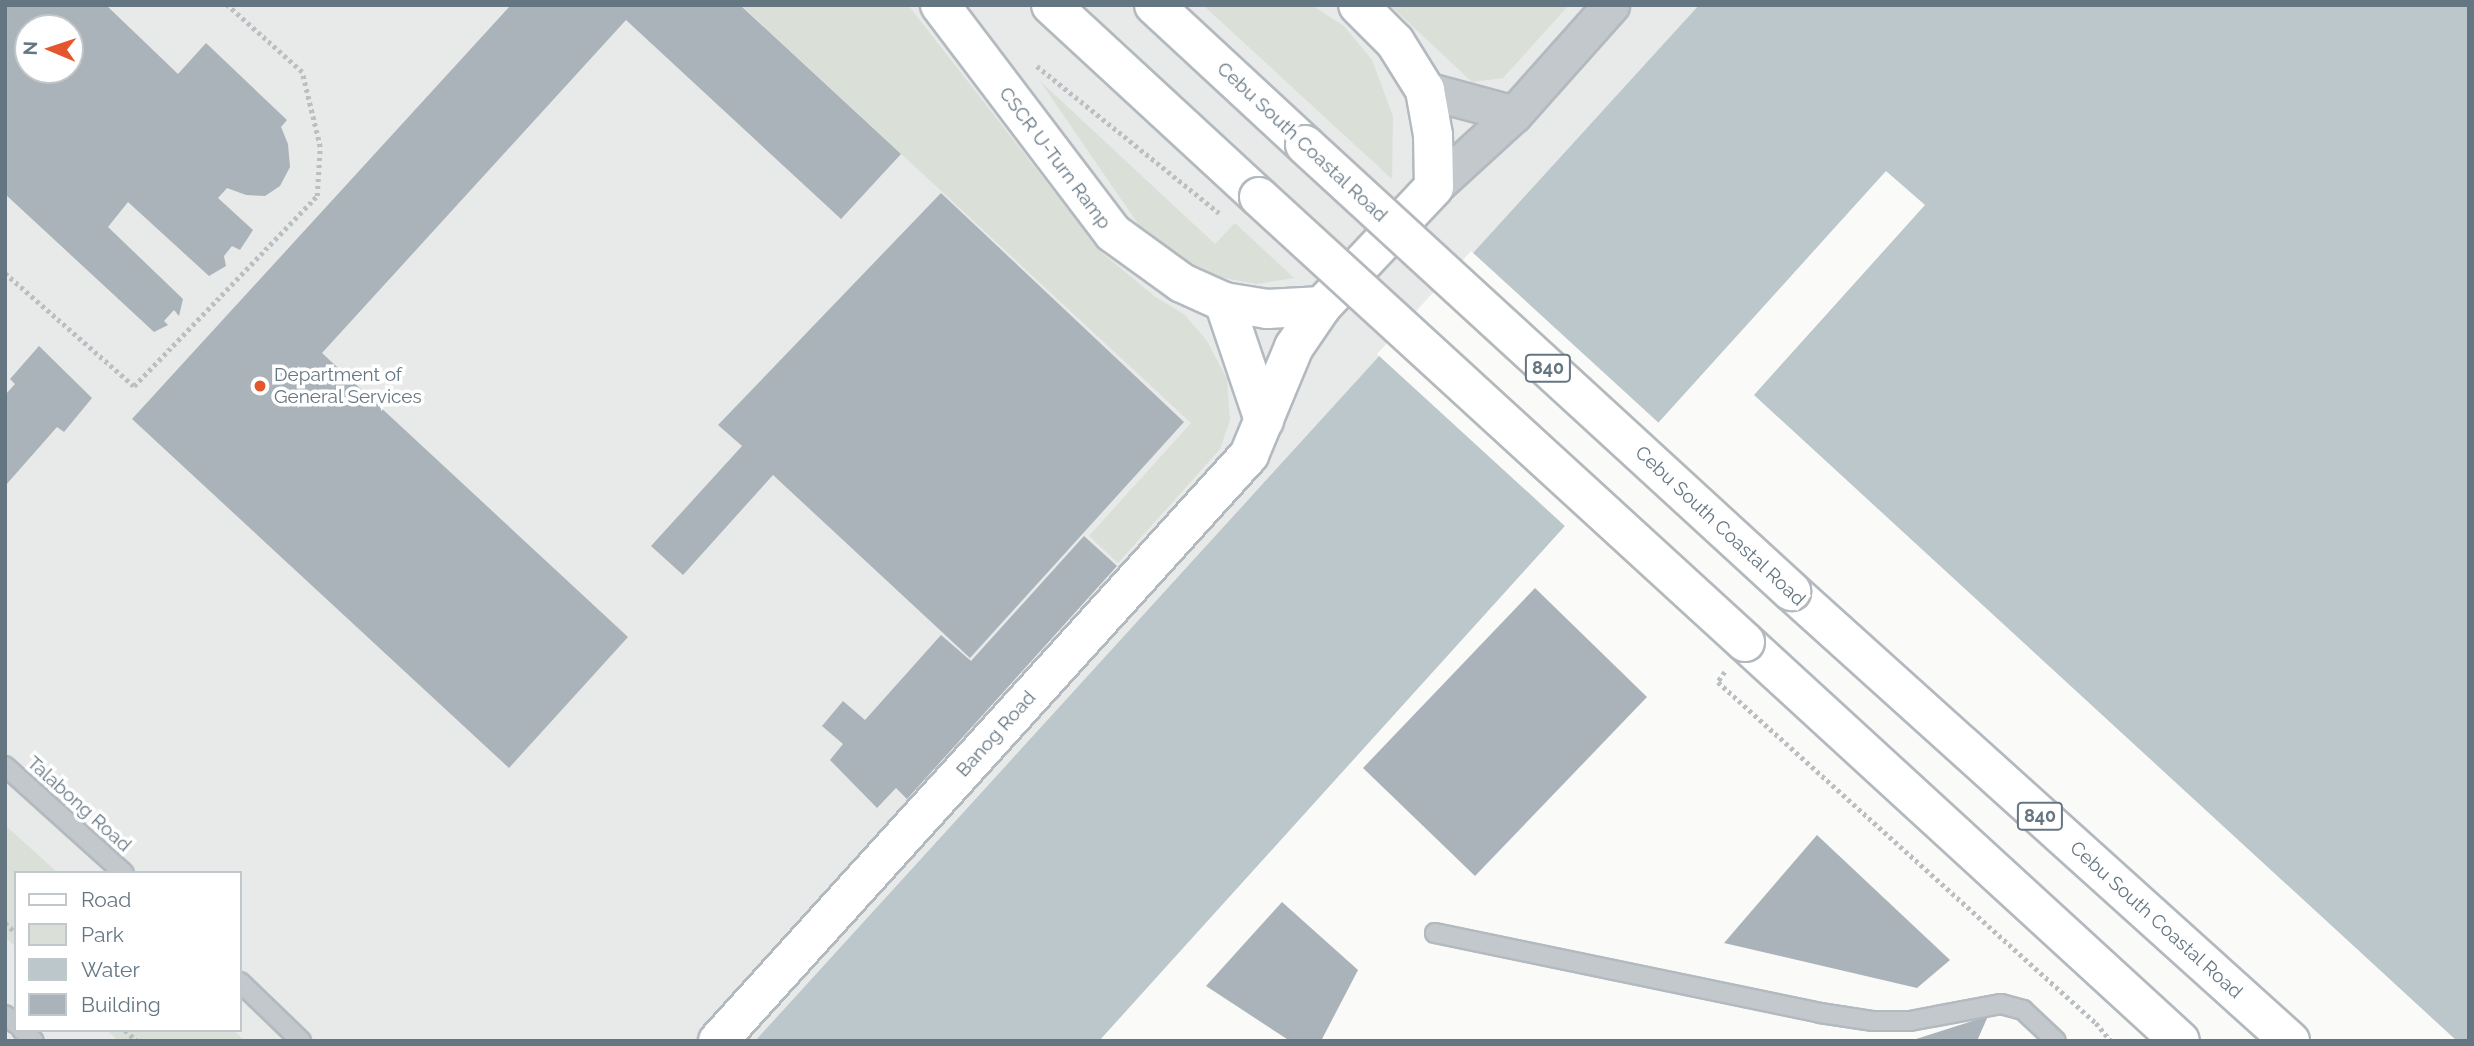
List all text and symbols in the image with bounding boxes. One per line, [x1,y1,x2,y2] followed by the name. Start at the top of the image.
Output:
[14,14,84,84] north arrow
[19,41,41,56] text: N
[1212,57,1392,227] street label: Cebu South Coastal Road
[994,83,1116,233] street label: CSCR U-Turn Ramp
[1524,354,1572,382] road number: 840
[274,364,422,408] place label: Department of General Services
[252,378,268,394] marker: Department of General Services
[1630,441,1810,611] street label: Cebu South Coastal Road
[952,686,1040,782] street label: Banog Road
[22,751,136,857] street label: Talabong Road
[2016,802,2064,830] road number: 840
[2065,836,2247,1004] street label: Cebu South Coastal Road
[14,871,242,1032] legend
[81,887,131,912] text: Road
[81,922,124,947] text: Park
[81,957,140,982] text: Water
[81,992,161,1017] text: Building

